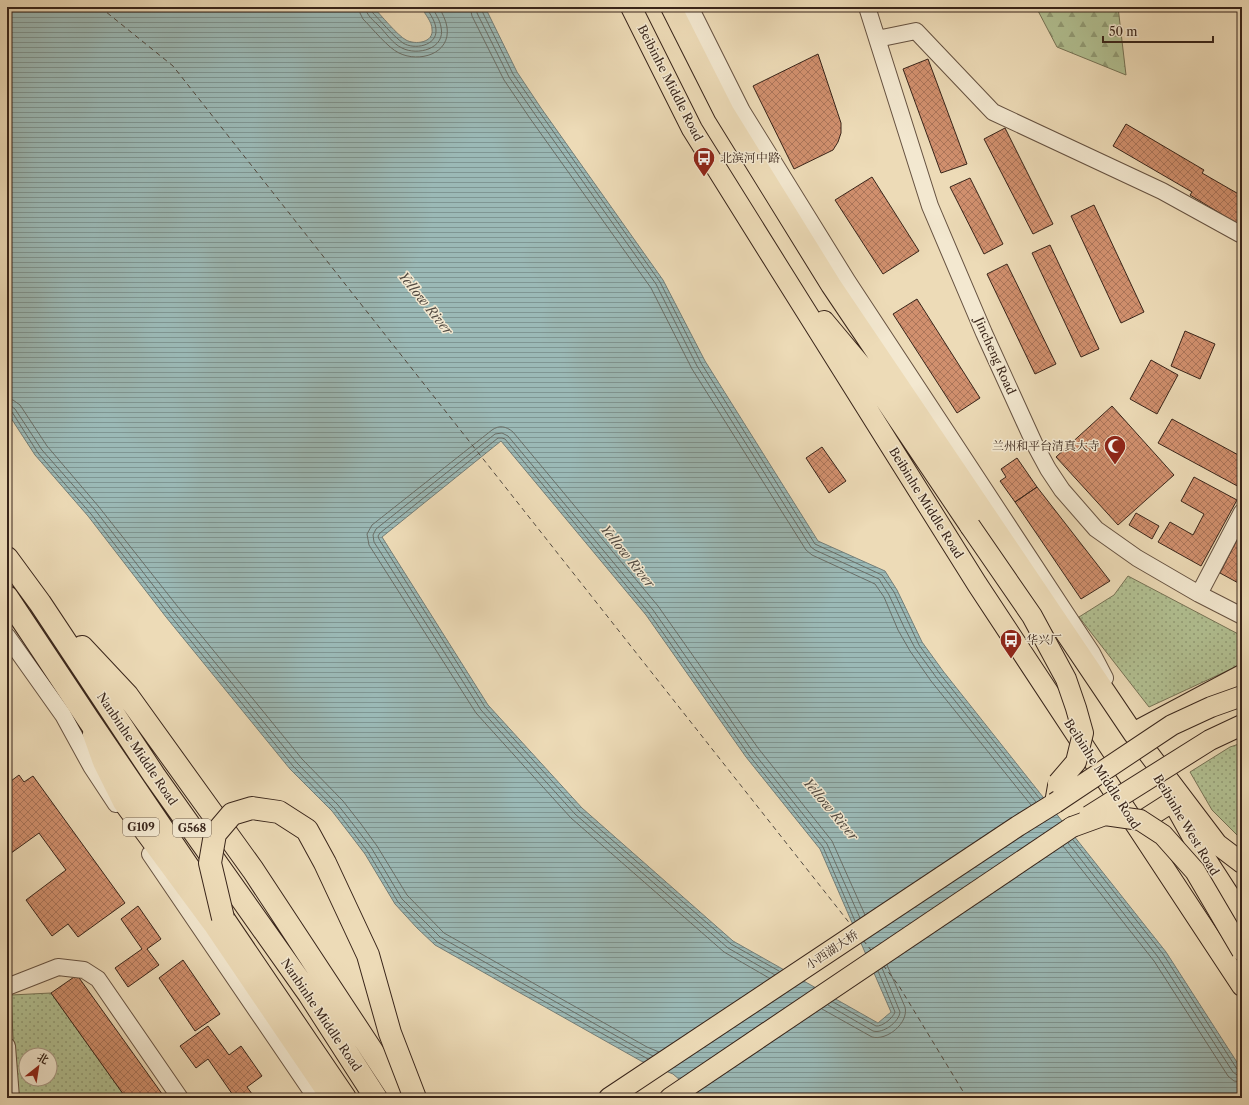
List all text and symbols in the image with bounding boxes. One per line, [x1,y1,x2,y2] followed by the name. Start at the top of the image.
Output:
[1103,18,1213,44] scale bar
[635,22,707,144] street label: Beibinhe Middle Road
[1109,24,1138,39] text: 50 m
[691,145,717,178] bus stop icon: 北滨河中路
[720,150,780,165] place label: 北滨河中路
[396,268,457,339] water label: Yellow River
[971,313,1019,397] street label: Jincheng Road
[1102,433,1128,466] mosque icon: 兰州和平台清真大寺
[992,438,1100,453] place label: 兰州和平台清真大寺
[886,444,967,562] street label: Beibinhe Middle Road
[598,521,659,592] water label: Yellow River
[998,627,1024,660] bus stop icon: 华兴厂
[1026,632,1062,647] place label: 华兴厂
[94,689,181,809] street label: Nanbinhe Middle Road
[1061,716,1144,832] street label: Beibinhe Middle Road
[1150,771,1223,879] street label: Beibinhe West Road
[800,774,862,844] water label: Yellow River
[123,818,159,836] road number: G109
[173,819,211,837] road number: G568
[803,927,861,973] street label: 小西湖大桥
[278,955,365,1075] street label: Nanbinhe Middle Road
[18,1047,58,1087] north arrow
[35,1050,51,1067] text: 北

